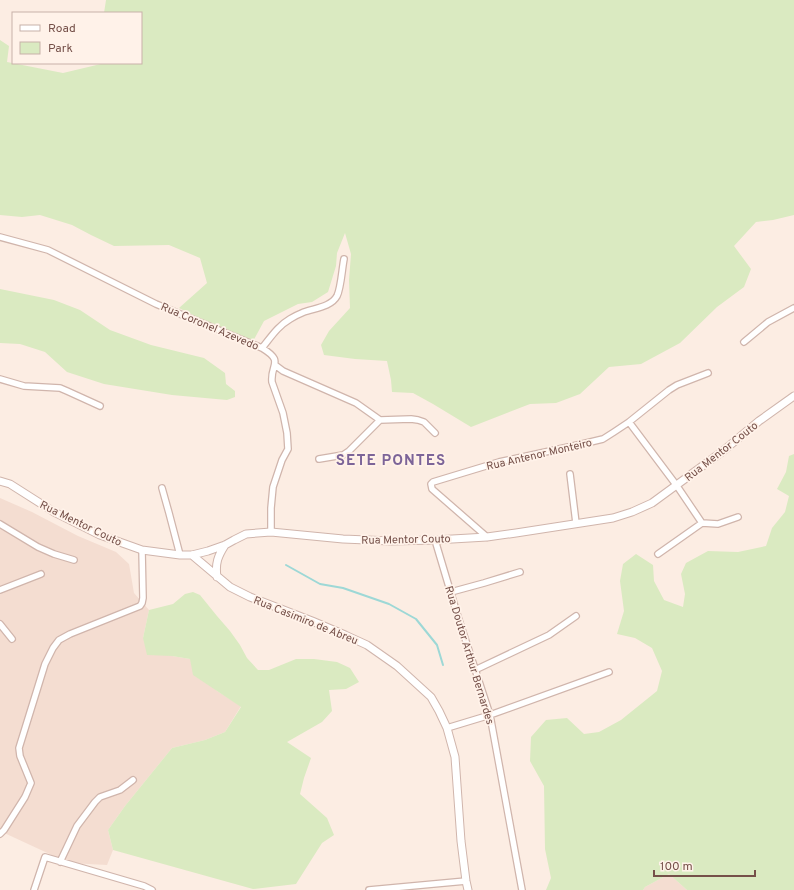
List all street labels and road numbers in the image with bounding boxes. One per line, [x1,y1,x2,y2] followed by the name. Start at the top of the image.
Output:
[159,300,261,354] street label: Rua Coronel Azevedo
[682,419,761,485] street label: Rua Mentor Couto
[485,436,593,474] street label: Rua Antenor Monteiro
[37,498,124,550] street label: Rua Mentor Couto
[361,532,451,548] street label: Rua Mentor Couto
[441,584,497,726] street label: Rua Doutor Arthur Bernardes
[251,594,360,648] street label: Rua Casimiro de Abreu

